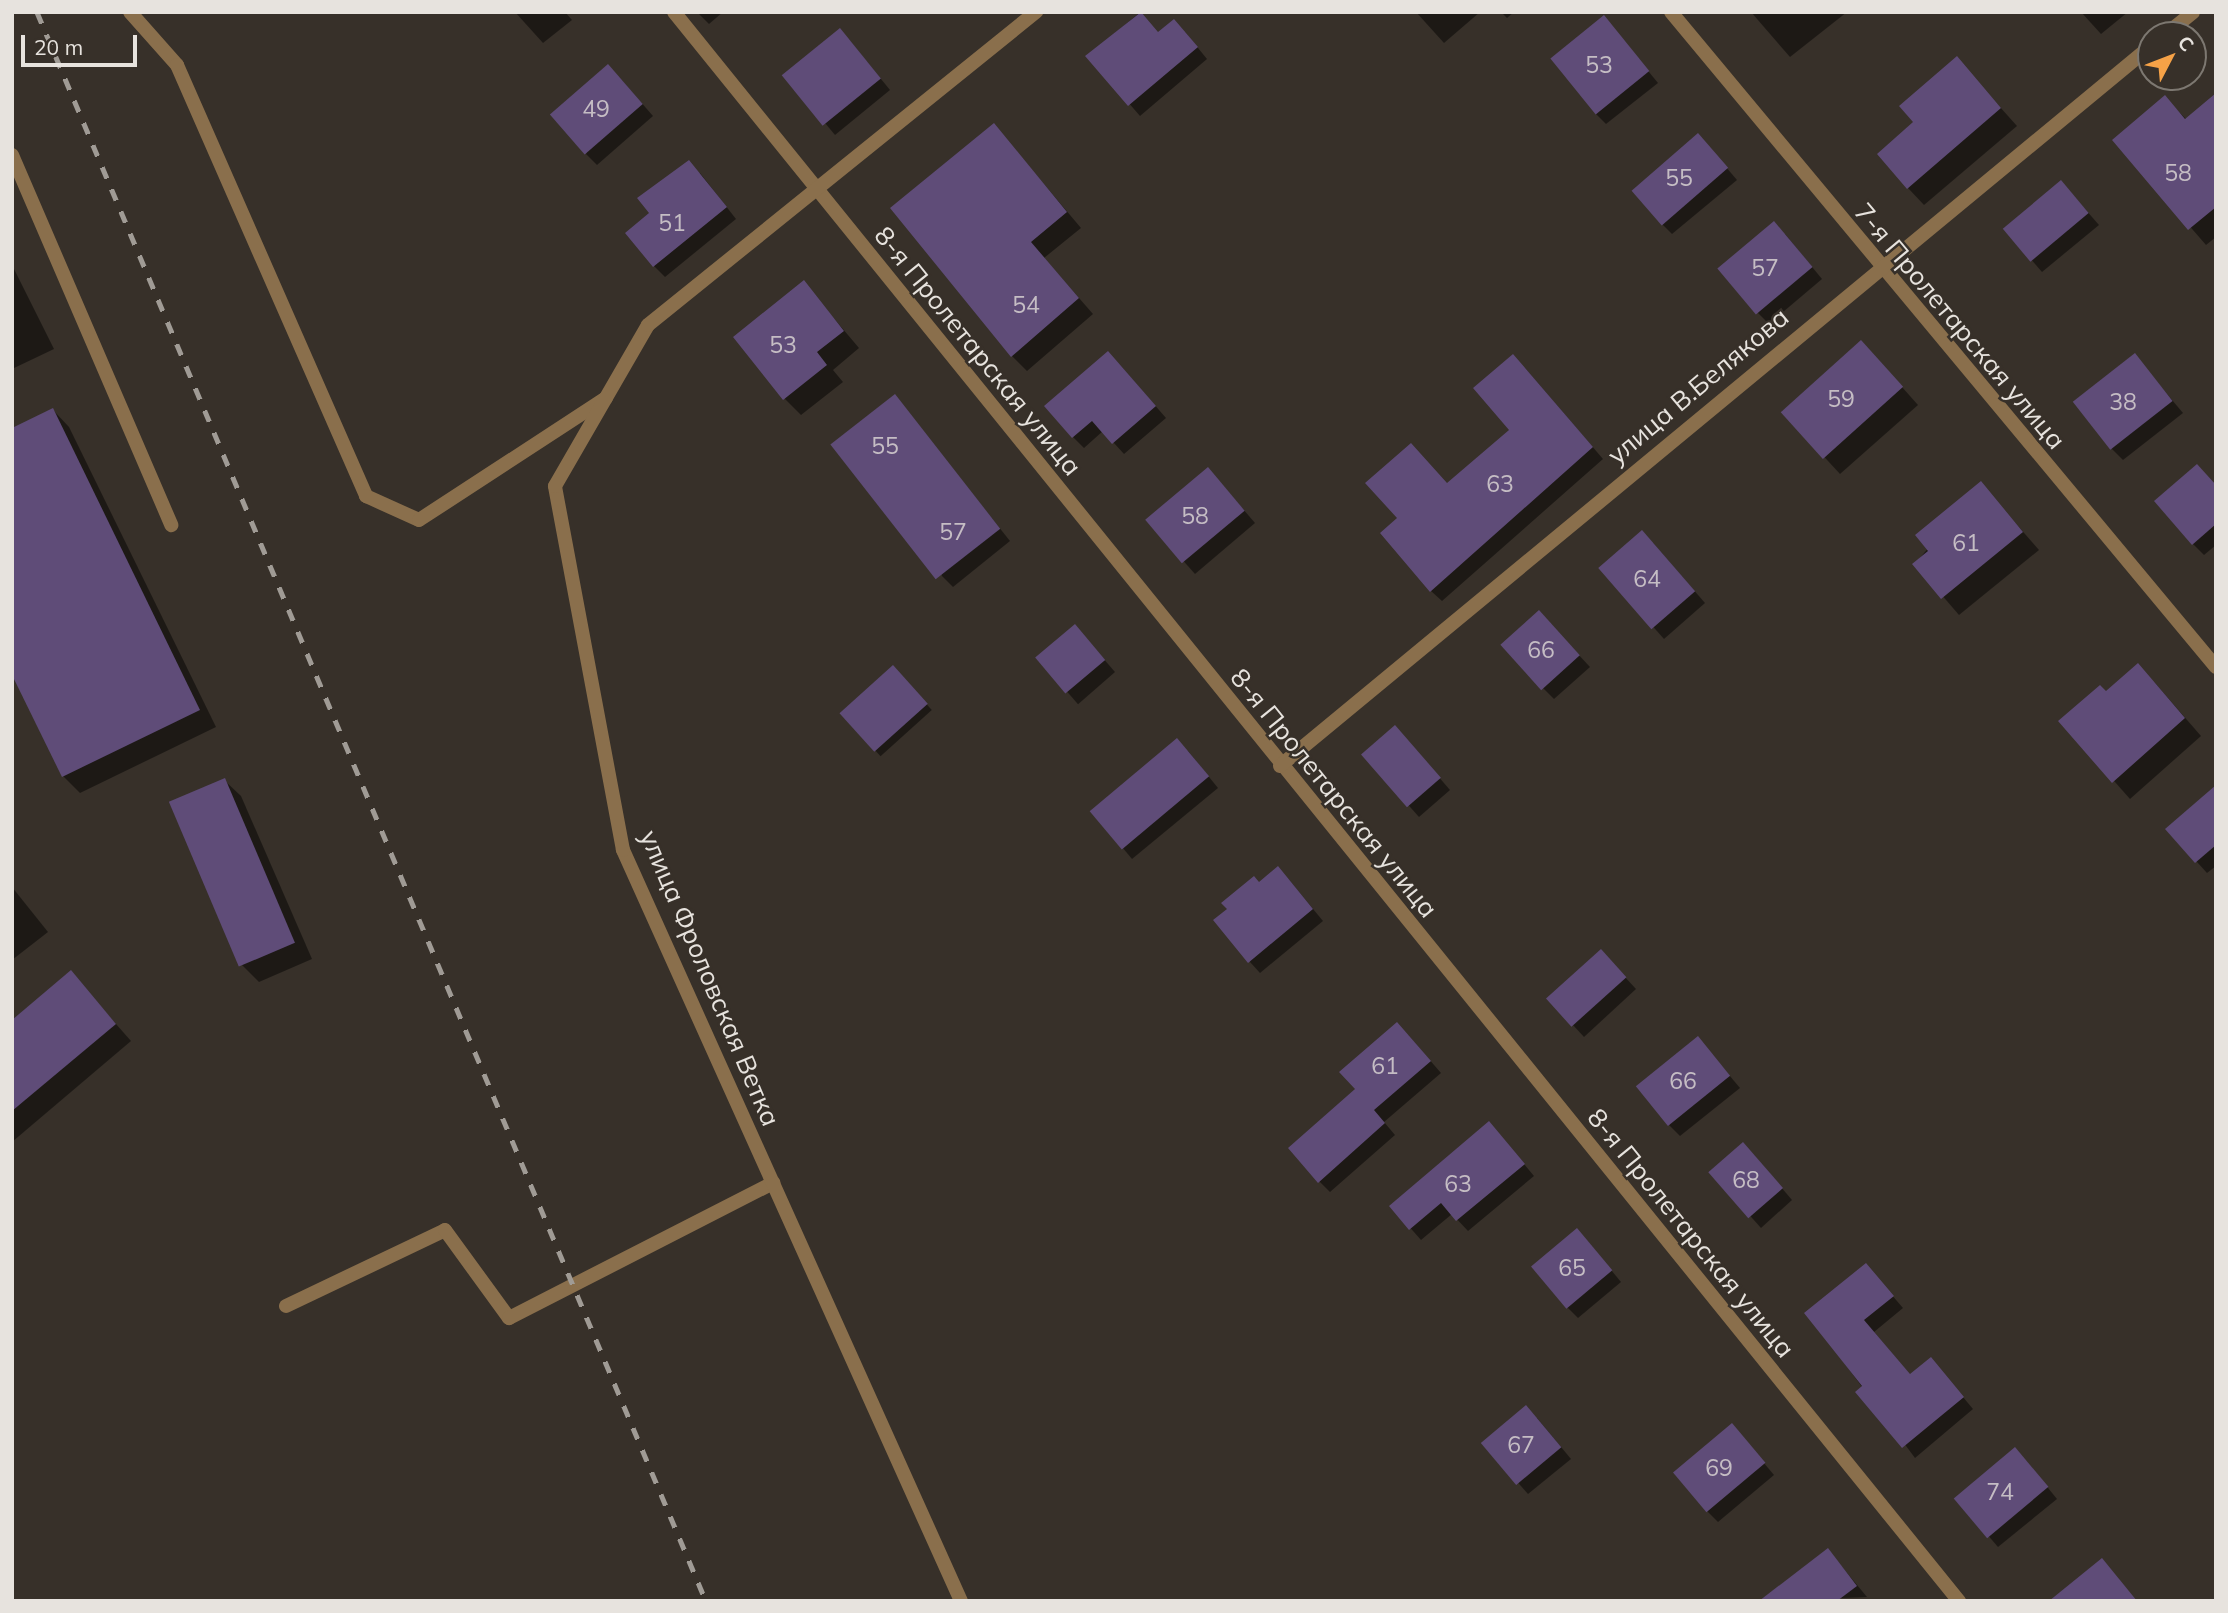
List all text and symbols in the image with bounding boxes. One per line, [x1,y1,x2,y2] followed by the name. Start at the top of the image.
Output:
[24,21,140,65] scale bar
[2137,21,2207,91] north arrow
[2173,30,2199,56] text: С
[34,34,83,60] text: 20 m
[1585,51,1613,79] house number: 53
[582,95,610,123] house number: 49
[2164,159,2192,187] house number: 58
[1665,164,1693,192] house number: 55
[1848,197,2072,455] street label: 7-я Пролетарская улица
[658,209,686,237] house number: 51
[868,220,1088,482] street label: 8-я Пролетарская улица
[1751,254,1779,282] house number: 57
[1012,291,1040,319] house number: 54
[1601,301,1795,471] street label: улица В.Белякова
[769,331,797,359] house number: 53
[1827,385,1855,413] house number: 59
[2109,388,2137,416] house number: 38
[871,432,899,460] house number: 55
[1486,470,1514,498] house number: 63
[1181,502,1209,530] house number: 58
[939,518,967,546] house number: 57
[1952,529,1980,557] house number: 61
[1633,565,1661,593] house number: 64
[1527,636,1555,664] house number: 66
[1224,662,1444,924] street label: 8-я Пролетарская улица
[633,825,787,1131] street label: улица Фроловская Ветка
[1371,1052,1399,1080] house number: 61
[1669,1067,1697,1095] house number: 66
[1581,1102,1801,1364] street label: 8-я Пролетарская улица
[1732,1166,1760,1194] house number: 68
[1444,1170,1472,1198] house number: 63
[1558,1254,1586,1282] house number: 65
[1507,1431,1535,1459] house number: 67
[1705,1454,1733,1482] house number: 69
[1986,1478,2014,1506] house number: 74

